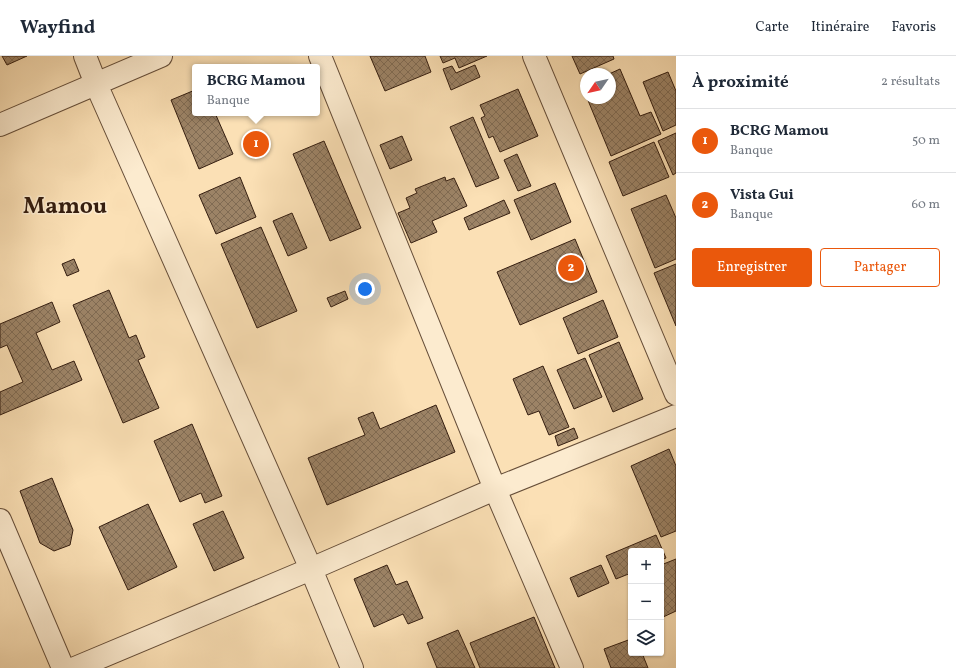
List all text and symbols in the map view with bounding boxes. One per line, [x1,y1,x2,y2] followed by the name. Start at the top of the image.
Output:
[20,15,95,41] text: Wayfind
[755,18,789,37] text: Carte
[811,18,870,37] text: Itinéraire
[892,18,936,37] text: Favoris
[192,64,320,116] popup
[580,68,616,104] north arrow
[207,71,305,92] text: BCRG Mamou
[692,71,789,94] text: À proximité
[881,73,940,91] text: 2 résultats
[207,92,250,110] text: Banque
[730,121,829,142] text: BCRG Mamou
[243,129,269,159] pin: 1
[702,132,708,150] text: 1
[912,132,940,150] text: 50 m
[730,142,773,160] text: Banque
[730,185,794,206] text: Vista Gui
[23,191,107,223] district label: Mamou
[702,196,708,214] text: 2
[912,196,940,214] text: 60 m
[730,206,773,224] text: Banque
[692,248,812,287] button: Enregistrer
[820,248,940,287] button: Partager
[558,253,584,283] pin: 2
[355,279,375,299] your location
[628,548,664,656] map controls
[628,548,664,584] button: +
[628,584,664,620] button: −
[628,620,664,656] button: layers

